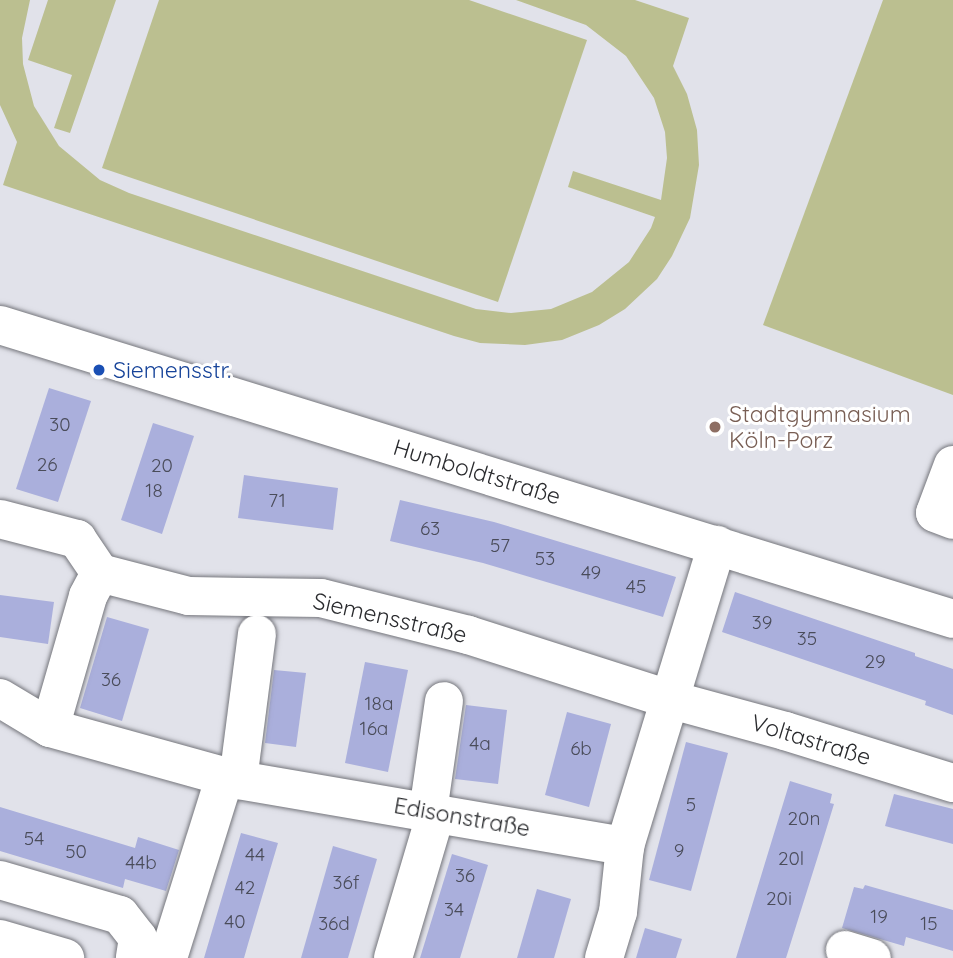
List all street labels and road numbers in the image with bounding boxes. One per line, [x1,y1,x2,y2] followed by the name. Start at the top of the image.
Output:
[390,433,564,511] street label: Humboldtstraße
[310,587,470,649] street label: Siemensstraße
[748,709,874,771] street label: Voltastraße
[392,791,532,843] street label: Edisonstraße

